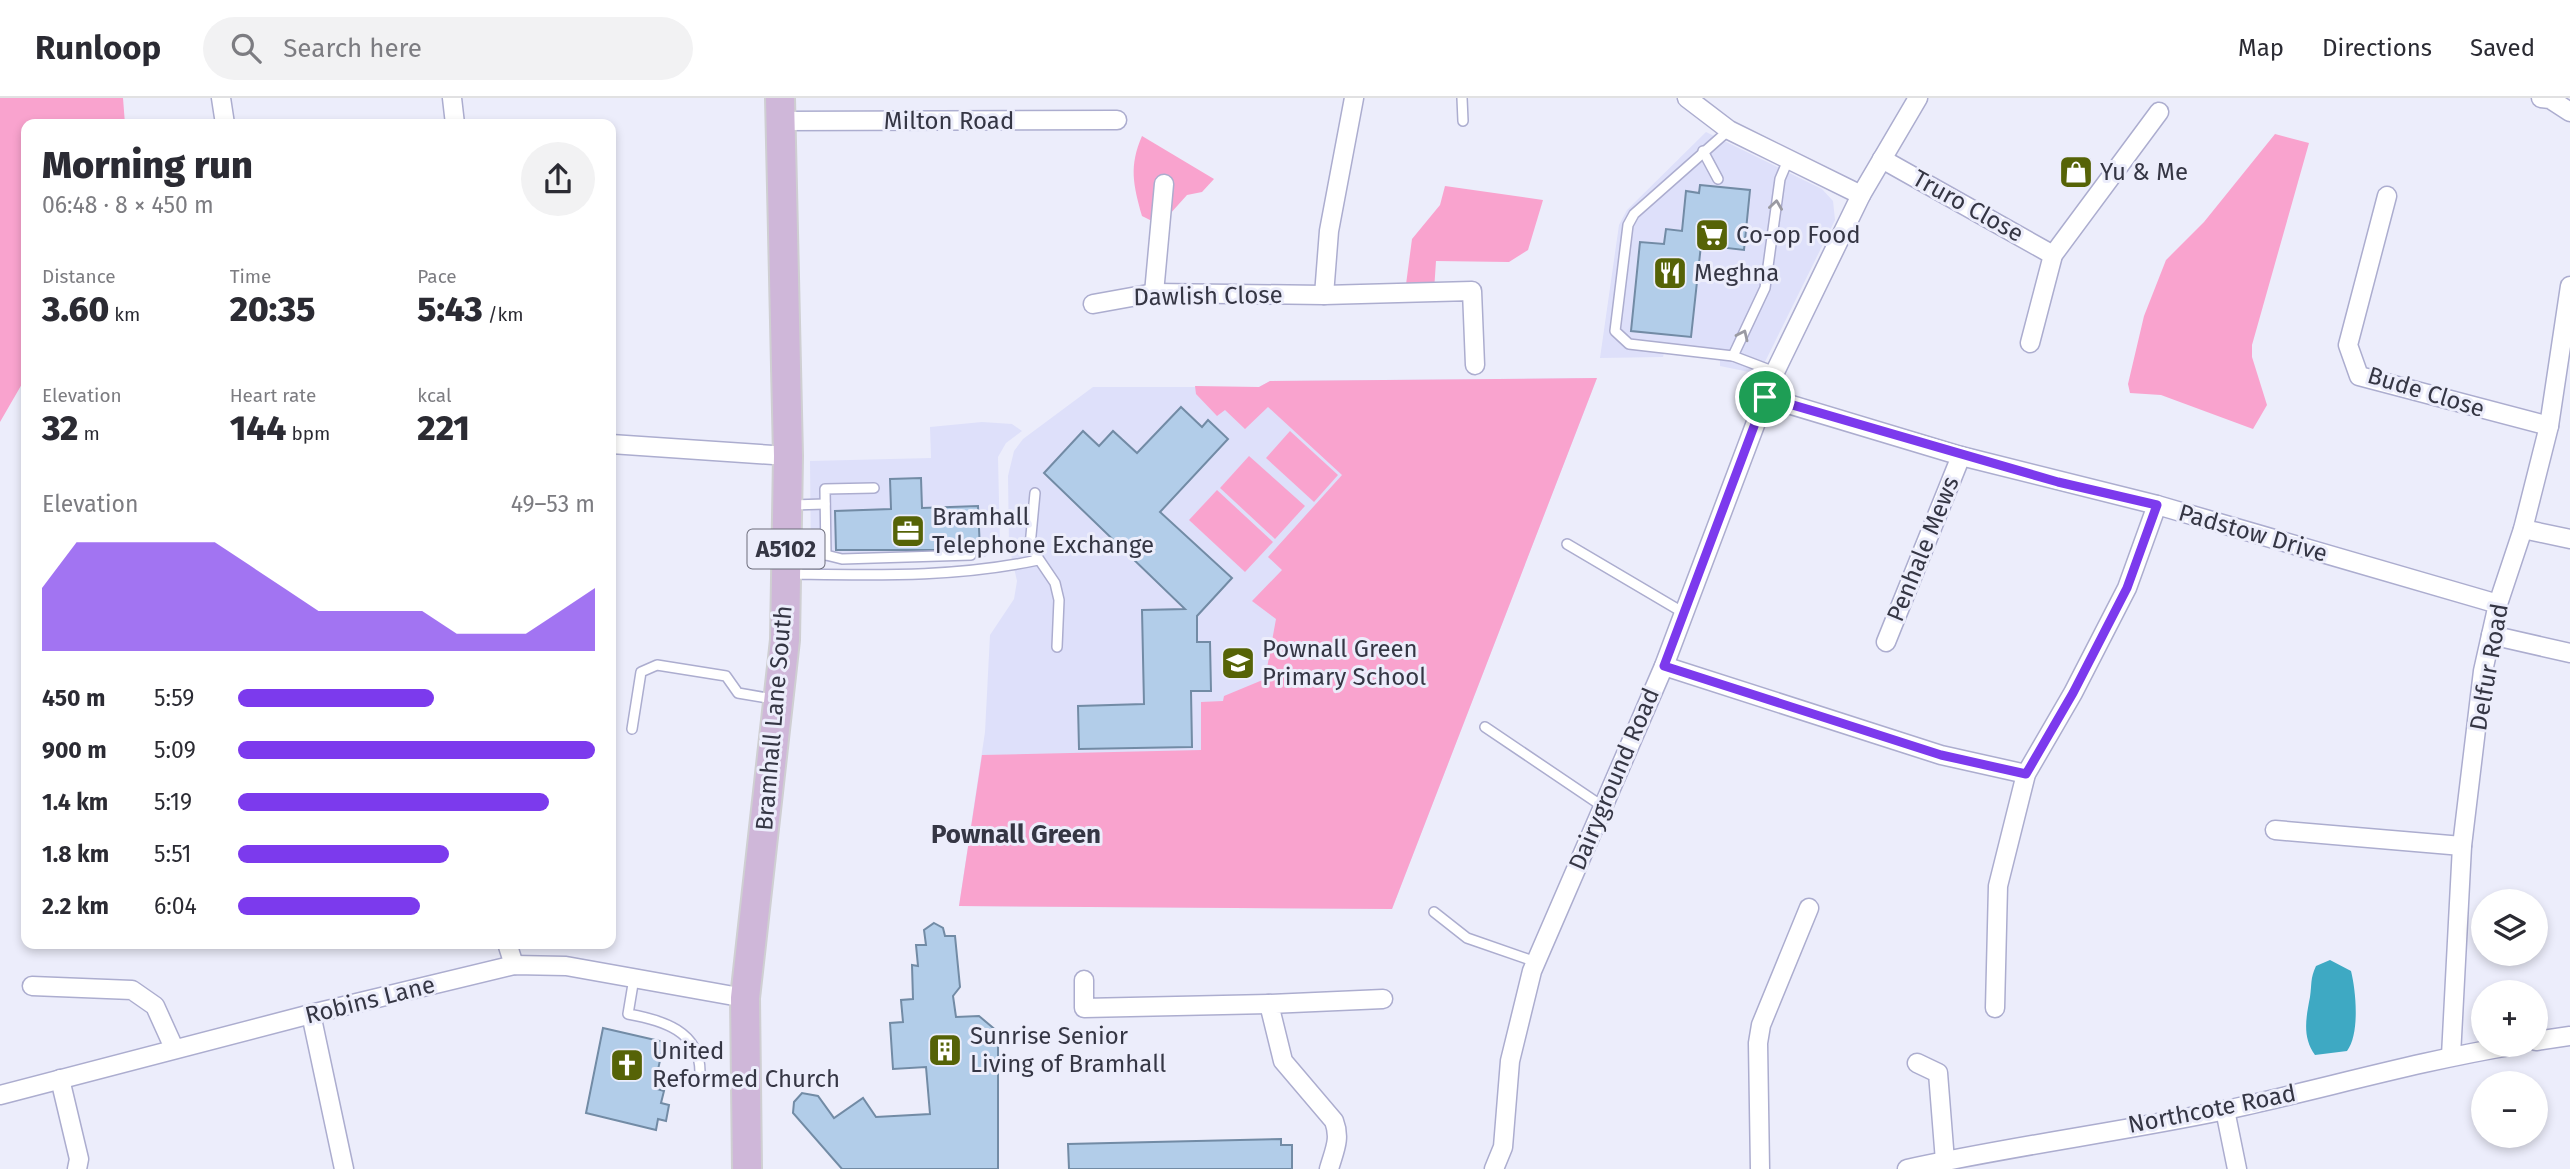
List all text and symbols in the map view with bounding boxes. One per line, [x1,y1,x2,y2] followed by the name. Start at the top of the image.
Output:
[203,17,693,80] search box
[35,28,161,68] text: Runloop
[227,29,265,67] icon: search
[283,33,422,64] text: Search here
[2238,34,2284,62] text: Map
[2322,34,2432,62] text: Directions
[2470,34,2535,62] text: Saved
[884,107,1014,135] street label: Milton Road
[42,142,253,188] text: Morning run
[521,142,595,216] button: share
[2057,153,2095,191] shop icon: Yu & Me
[2100,158,2188,186] place label: Yu & Me
[1908,164,2028,248] street label: Truro Close
[42,191,214,219] text: 06:48 · 8 × 450 m
[1768,199,1783,211] one-way arrow
[1693,216,1731,254] supermarket icon: Co-op Food
[1736,221,1861,249] place label: Co-op Food
[1651,254,1689,292] restaurant icon: Meghna
[1694,259,1779,287] place label: Meghna
[42,265,116,288] text: Distance
[230,265,271,288] text: Time
[417,265,457,288] text: Pace
[1133,281,1283,311] street label: Dawlish Close
[42,288,109,330] text: 3.60
[230,288,315,330] text: 20:35
[417,288,483,330] text: 5:43
[109,303,140,326] text: km
[483,303,524,326] text: /km
[1735,330,1749,342] one-way arrow
[2364,361,2488,423] street label: Bude Close
[1735,367,1795,427] pin
[1746,378,1784,416] icon: arrive
[42,384,122,407] text: Elevation
[230,384,316,407] text: Heart rate
[417,384,452,407] text: kcal
[42,407,78,449] text: 32
[230,407,286,449] text: 144
[417,407,470,449] text: 221
[78,422,100,445] text: m
[286,422,330,445] text: bpm
[1881,472,1965,626] street label: Penhale Mews
[42,490,138,518] text: Elevation
[511,490,595,518] text: 49–53 m
[2175,498,2331,568] street label: Padstow Drive
[932,503,1154,559] place label: Bramhall Telephone Exchange
[889,512,927,550] office icon: Bramhall Telephone Exchange
[748,530,824,569] road number: A5102
[2464,601,2514,733] street label: Delfur Road
[750,604,798,832] street label: Bramhall Lane South
[1262,635,1426,691] place label: Pownall Green Primary School
[1219,644,1257,682] school or university icon: Pownall Green Primary School
[42,684,105,712] text: 450 m
[154,684,194,712] text: 5:59
[1563,684,1665,874] street label: Dairyground Road
[42,736,107,764] text: 900 m
[154,736,196,764] text: 5:09
[42,788,108,816] text: 1.4 km
[154,788,192,816] text: 5:19
[931,819,1101,850] district label: Pownall Green
[42,840,109,868] text: 1.8 km
[154,840,191,868] text: 5:51
[2471,889,2548,1148] map controls
[2471,889,2548,966] button: layers
[42,892,109,920] text: 2.2 km
[154,892,197,920] text: 6:04
[302,970,438,1030] street label: Robins Lane
[2471,980,2548,1057] button: +
[970,1022,1166,1078] place label: Sunrise Senior Living of Bramhall
[926,1031,964,1069] building icon: Sunrise Senior Living of Bramhall
[652,1037,840,1093] place label: United Reformed Church
[608,1046,646,1084] church icon: United Reformed Church
[2471,1071,2548,1148] button: −
[2126,1079,2298,1139] street label: Northcote Road

